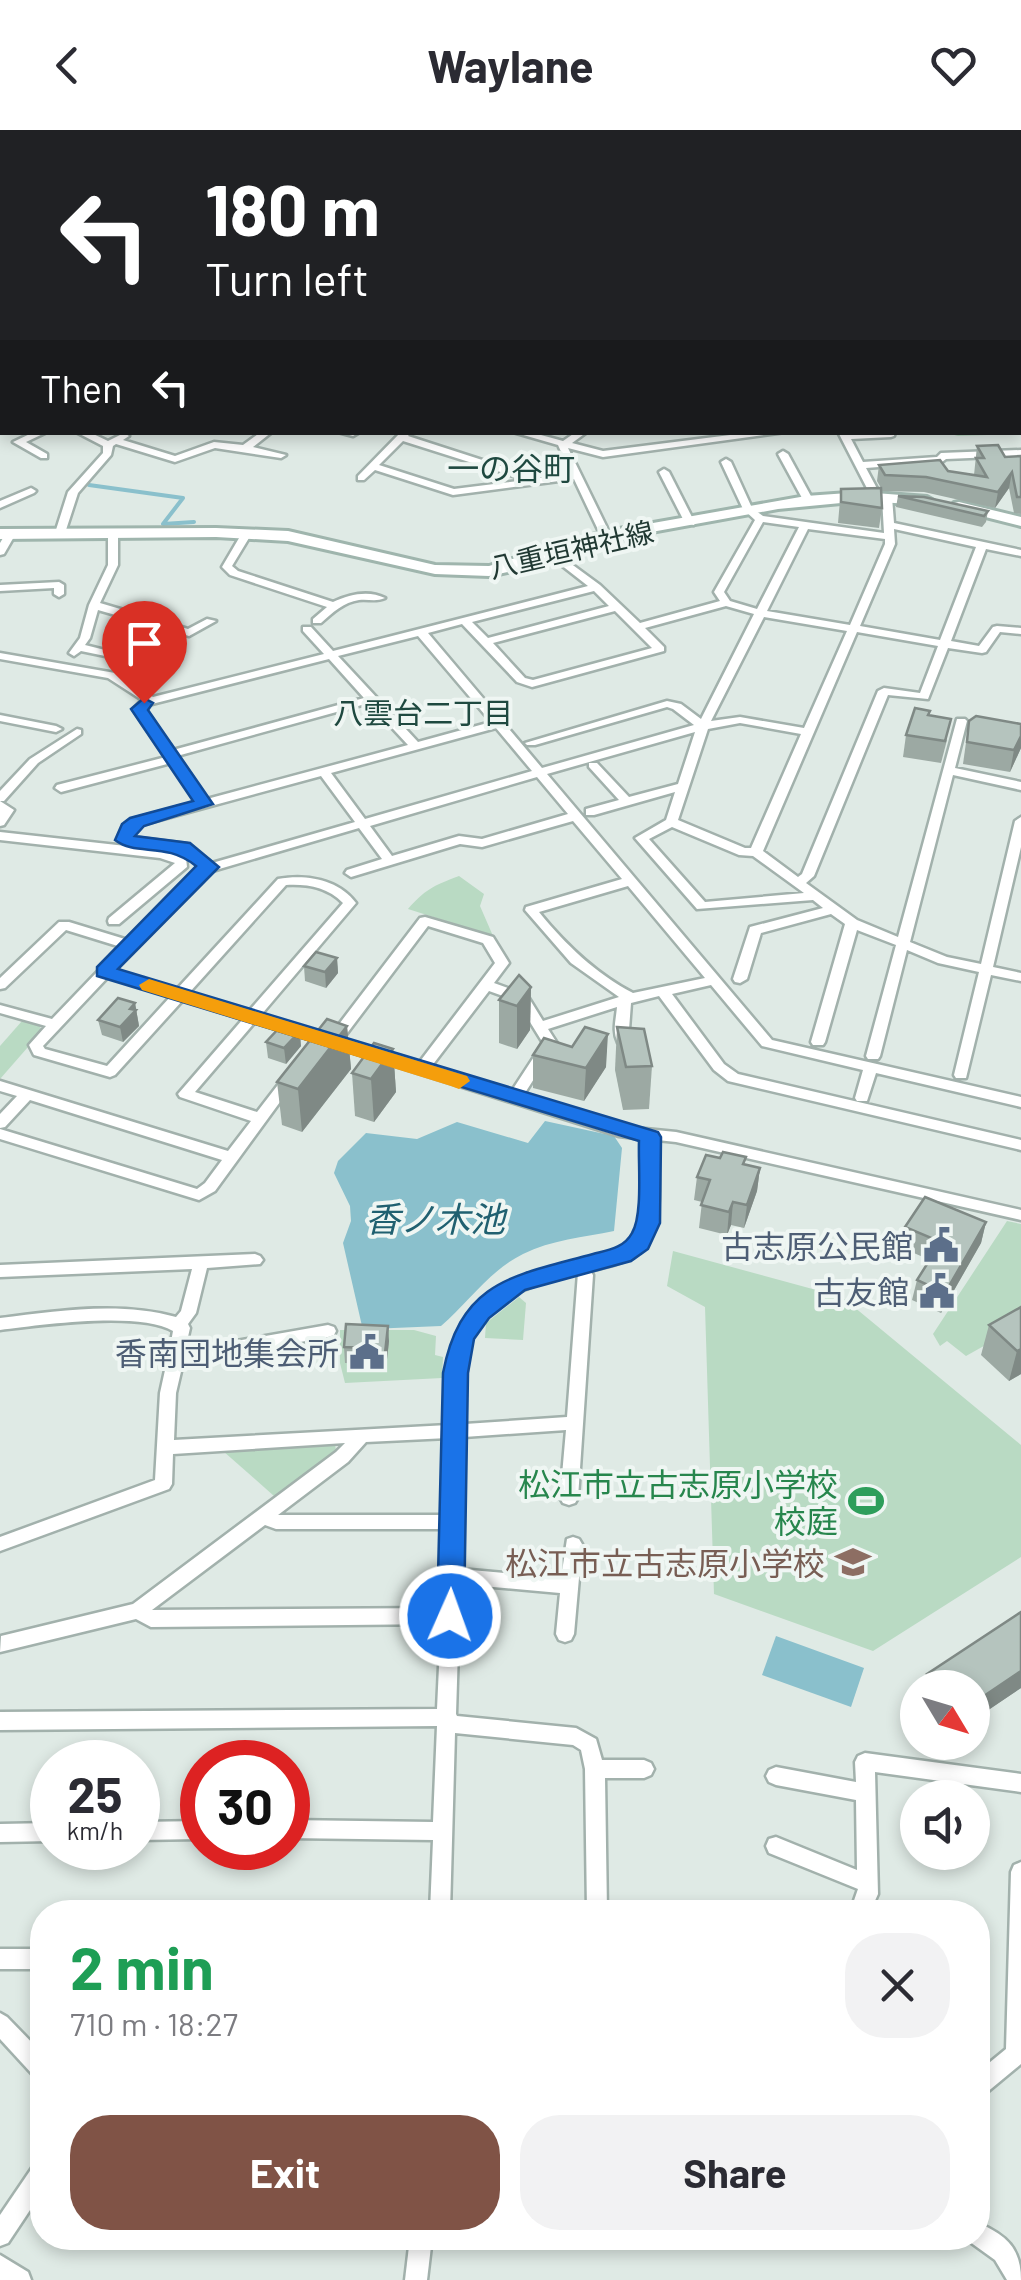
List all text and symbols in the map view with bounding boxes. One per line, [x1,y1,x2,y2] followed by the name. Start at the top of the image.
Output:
[40,38,95,93] icon: back
[427,38,594,92] text: Waylane
[926,38,981,93] icon: heart
[205,166,380,250] text: 180 m
[40,170,170,300] icon: left
[205,251,369,305] text: Turn left
[143,360,198,415] icon: left
[40,365,123,411] text: Then
[447,448,575,486] district label: 一の谷町
[485,514,657,584] street label: 八重垣神社線
[102,601,187,704] pin
[117,616,172,671] icon: arrive
[333,694,513,730] district label: 八雲台二丁目
[365,1197,508,1239] water label: 香ノ木池
[721,1226,913,1264] place label: 古志原公民館
[922,1226,960,1264] public building icon: 古志原公民館
[813,1272,909,1310] place label: 古友館
[918,1272,956,1310] public building icon: 古友館
[115,1333,339,1371] place label: 香南団地集会所
[348,1333,386,1371] public building icon: 香南団地集会所
[518,1464,838,1539] place label: 松江市立古志原小学校 校庭
[847,1482,885,1520] sports icon: 松江市立古志原小学校 校庭
[505,1543,825,1581] place label: 松江市立古志原小学校
[834,1543,872,1581] school or university icon: 松江市立古志原小学校
[398,1564,502,1668] position arrow
[900,1670,990,1760] north arrow
[900,1670,990,1870] map controls
[180,1740,310,1870] speed limit sign: 30
[68,1763,122,1823] text: 25
[900,1780,990,1870] button: sound
[67,1815,123,1845] text: km/h
[70,1930,214,2002] text: 2 min
[845,1933,950,2038] button: close
[70,2004,238,2042] text: 710 m · 18:27
[70,2115,500,2230] button: Exit
[520,2115,950,2230] button: Share

